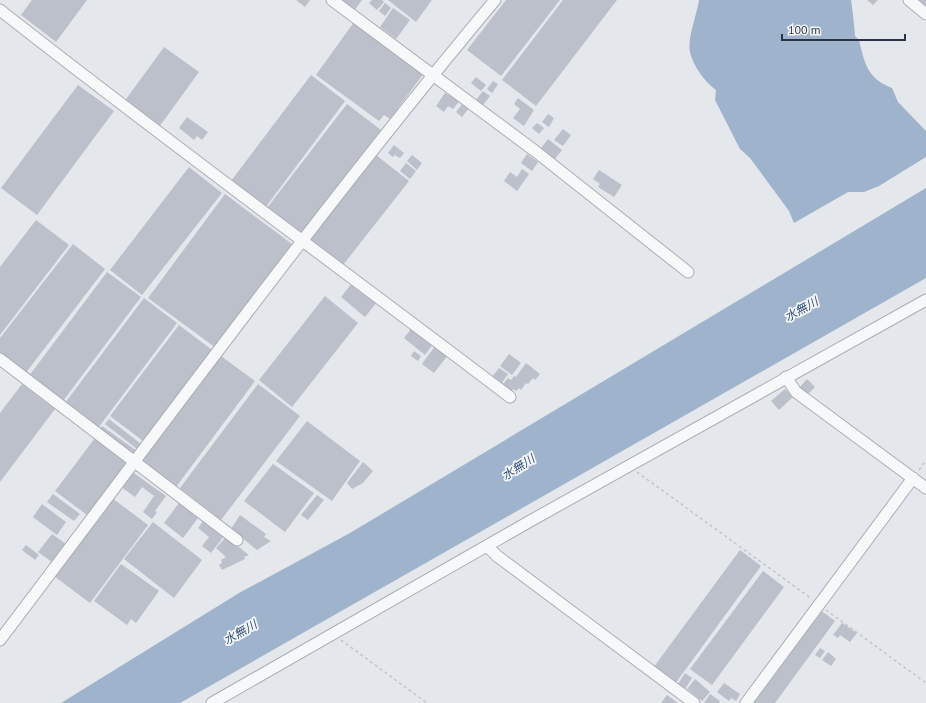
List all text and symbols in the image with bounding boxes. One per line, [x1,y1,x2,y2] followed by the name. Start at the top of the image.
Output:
[782,16,905,42] scale bar
[788,22,821,37] text: 100 m
[782,293,822,324] water label: 水無川
[499,450,539,483] water label: 水無川
[221,616,261,647] water label: 水無川

